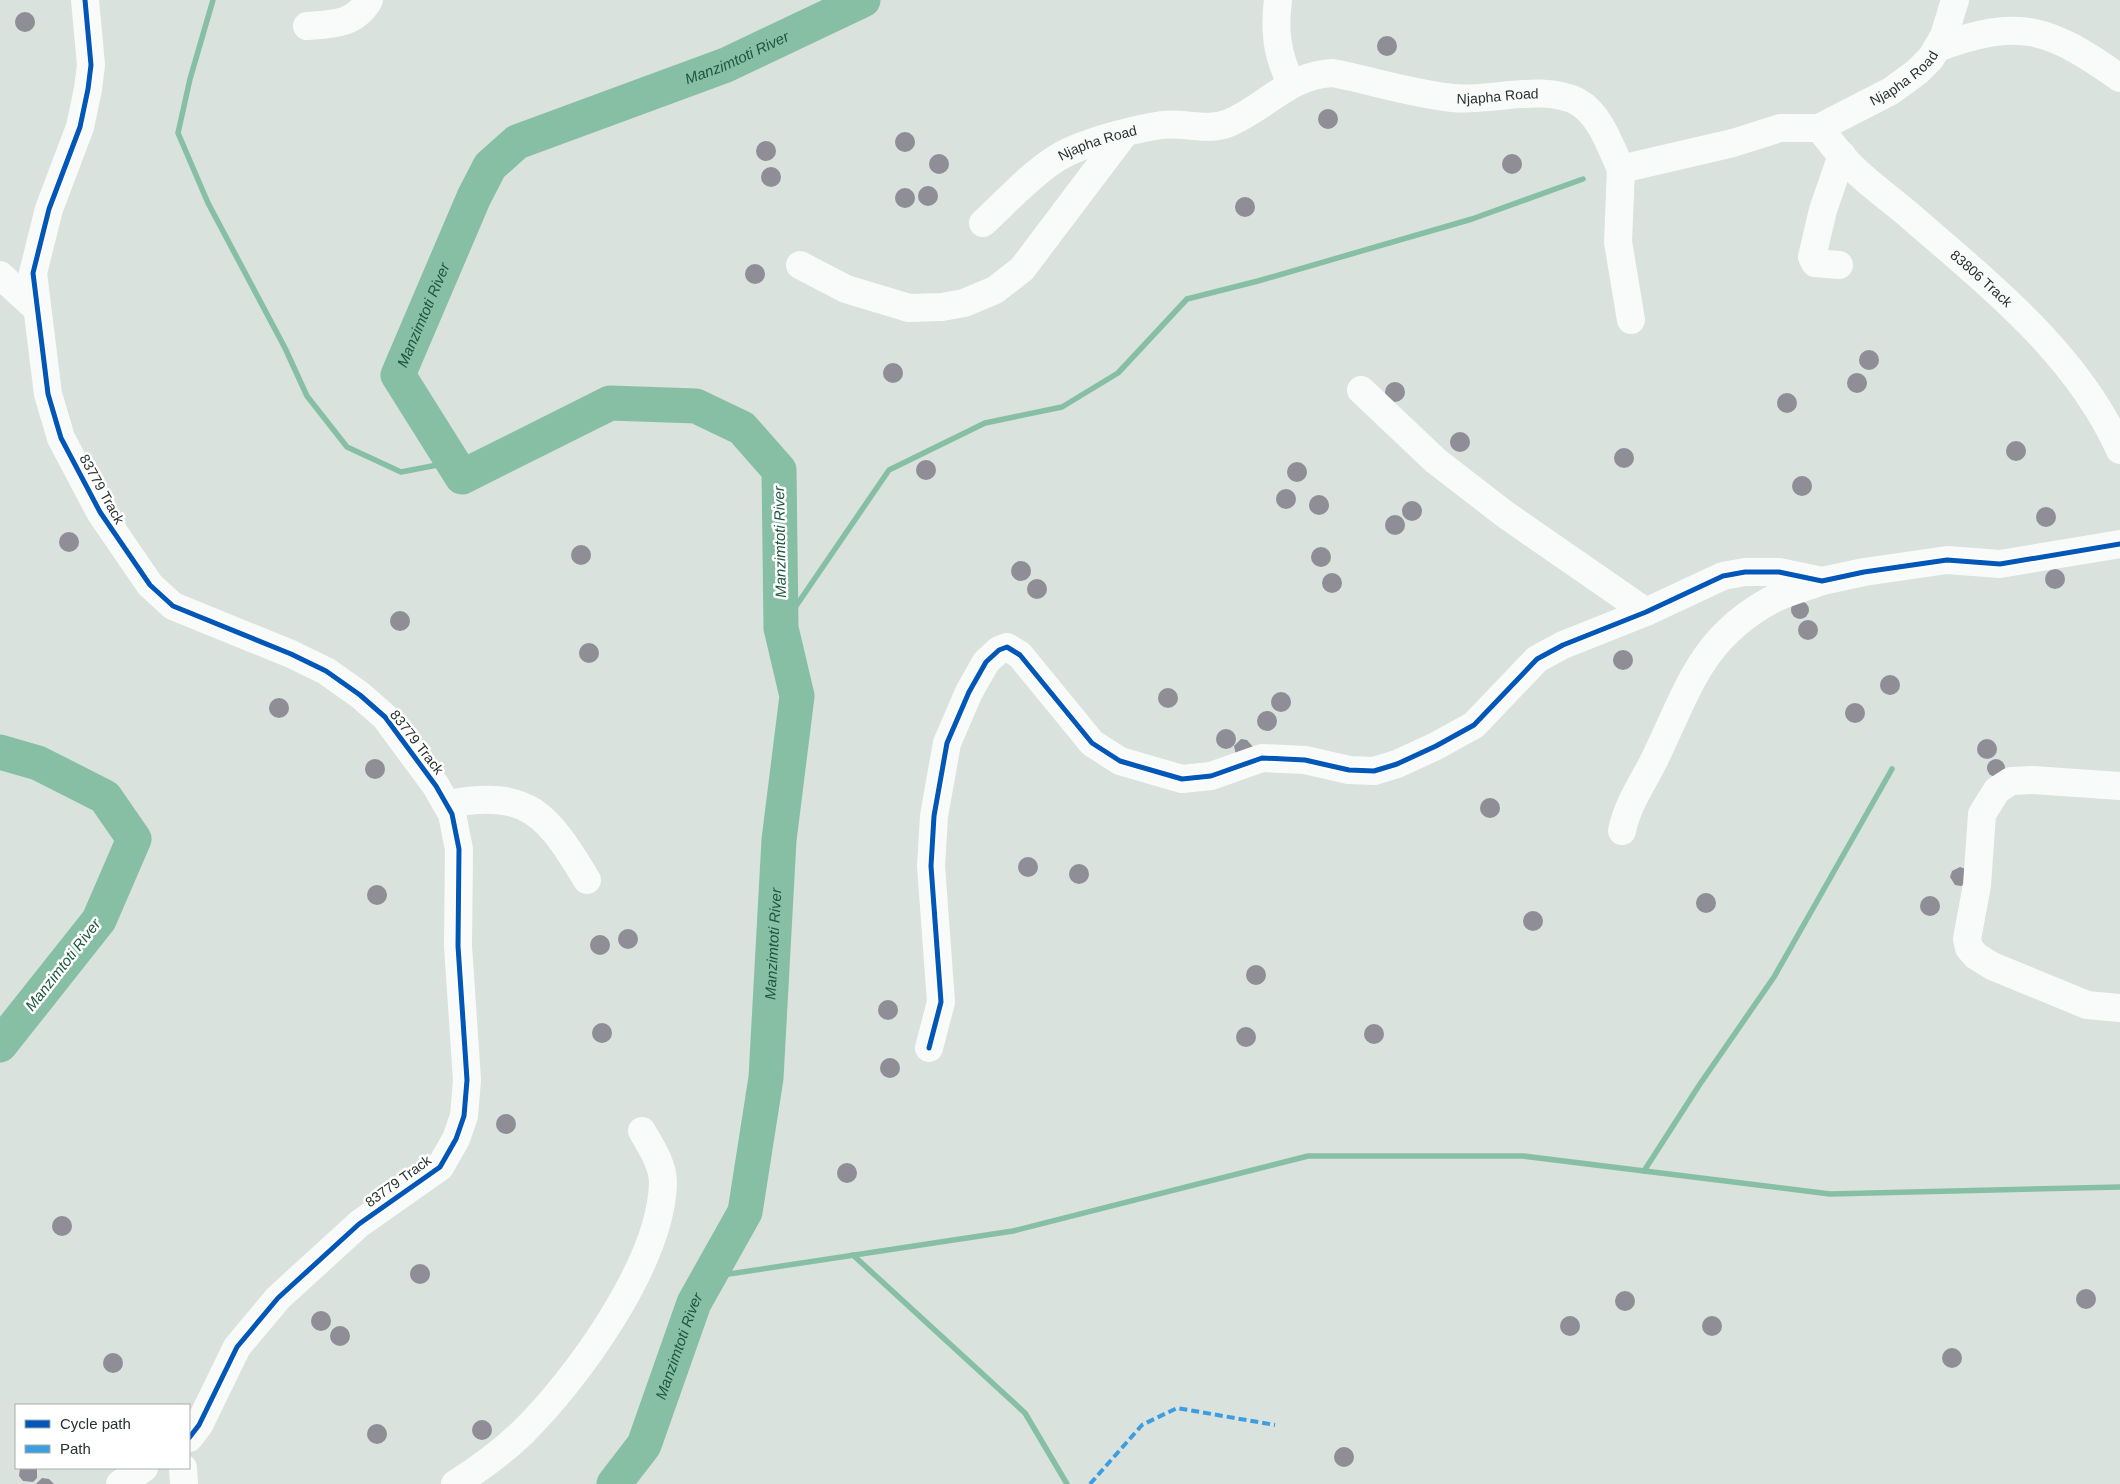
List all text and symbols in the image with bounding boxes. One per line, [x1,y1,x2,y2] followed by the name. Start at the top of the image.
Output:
[682,27,792,87] water label: Manzimtoti River
[1867,48,1941,109] street label: Njapha Road
[1456,85,1539,107] street label: Njapha Road
[1055,122,1138,164] street label: Njapha Road
[1947,247,2016,311] street label: 83806 Track
[393,259,453,370] water label: Manzimtoti River
[76,451,128,527] street label: 83779 Track
[770,485,789,598] water label: Manzimtoti River
[387,707,448,778] street label: 83779 Track
[761,887,784,1000] water label: Manzimtoti River
[22,915,104,1014] water label: Manzimtoti River
[362,1151,435,1210] street label: 83779 Track
[652,1289,706,1402] water label: Manzimtoti River
[15,1404,190,1469] legend
[60,1415,131,1432] text: Cycle path
[60,1440,91,1457] text: Path

